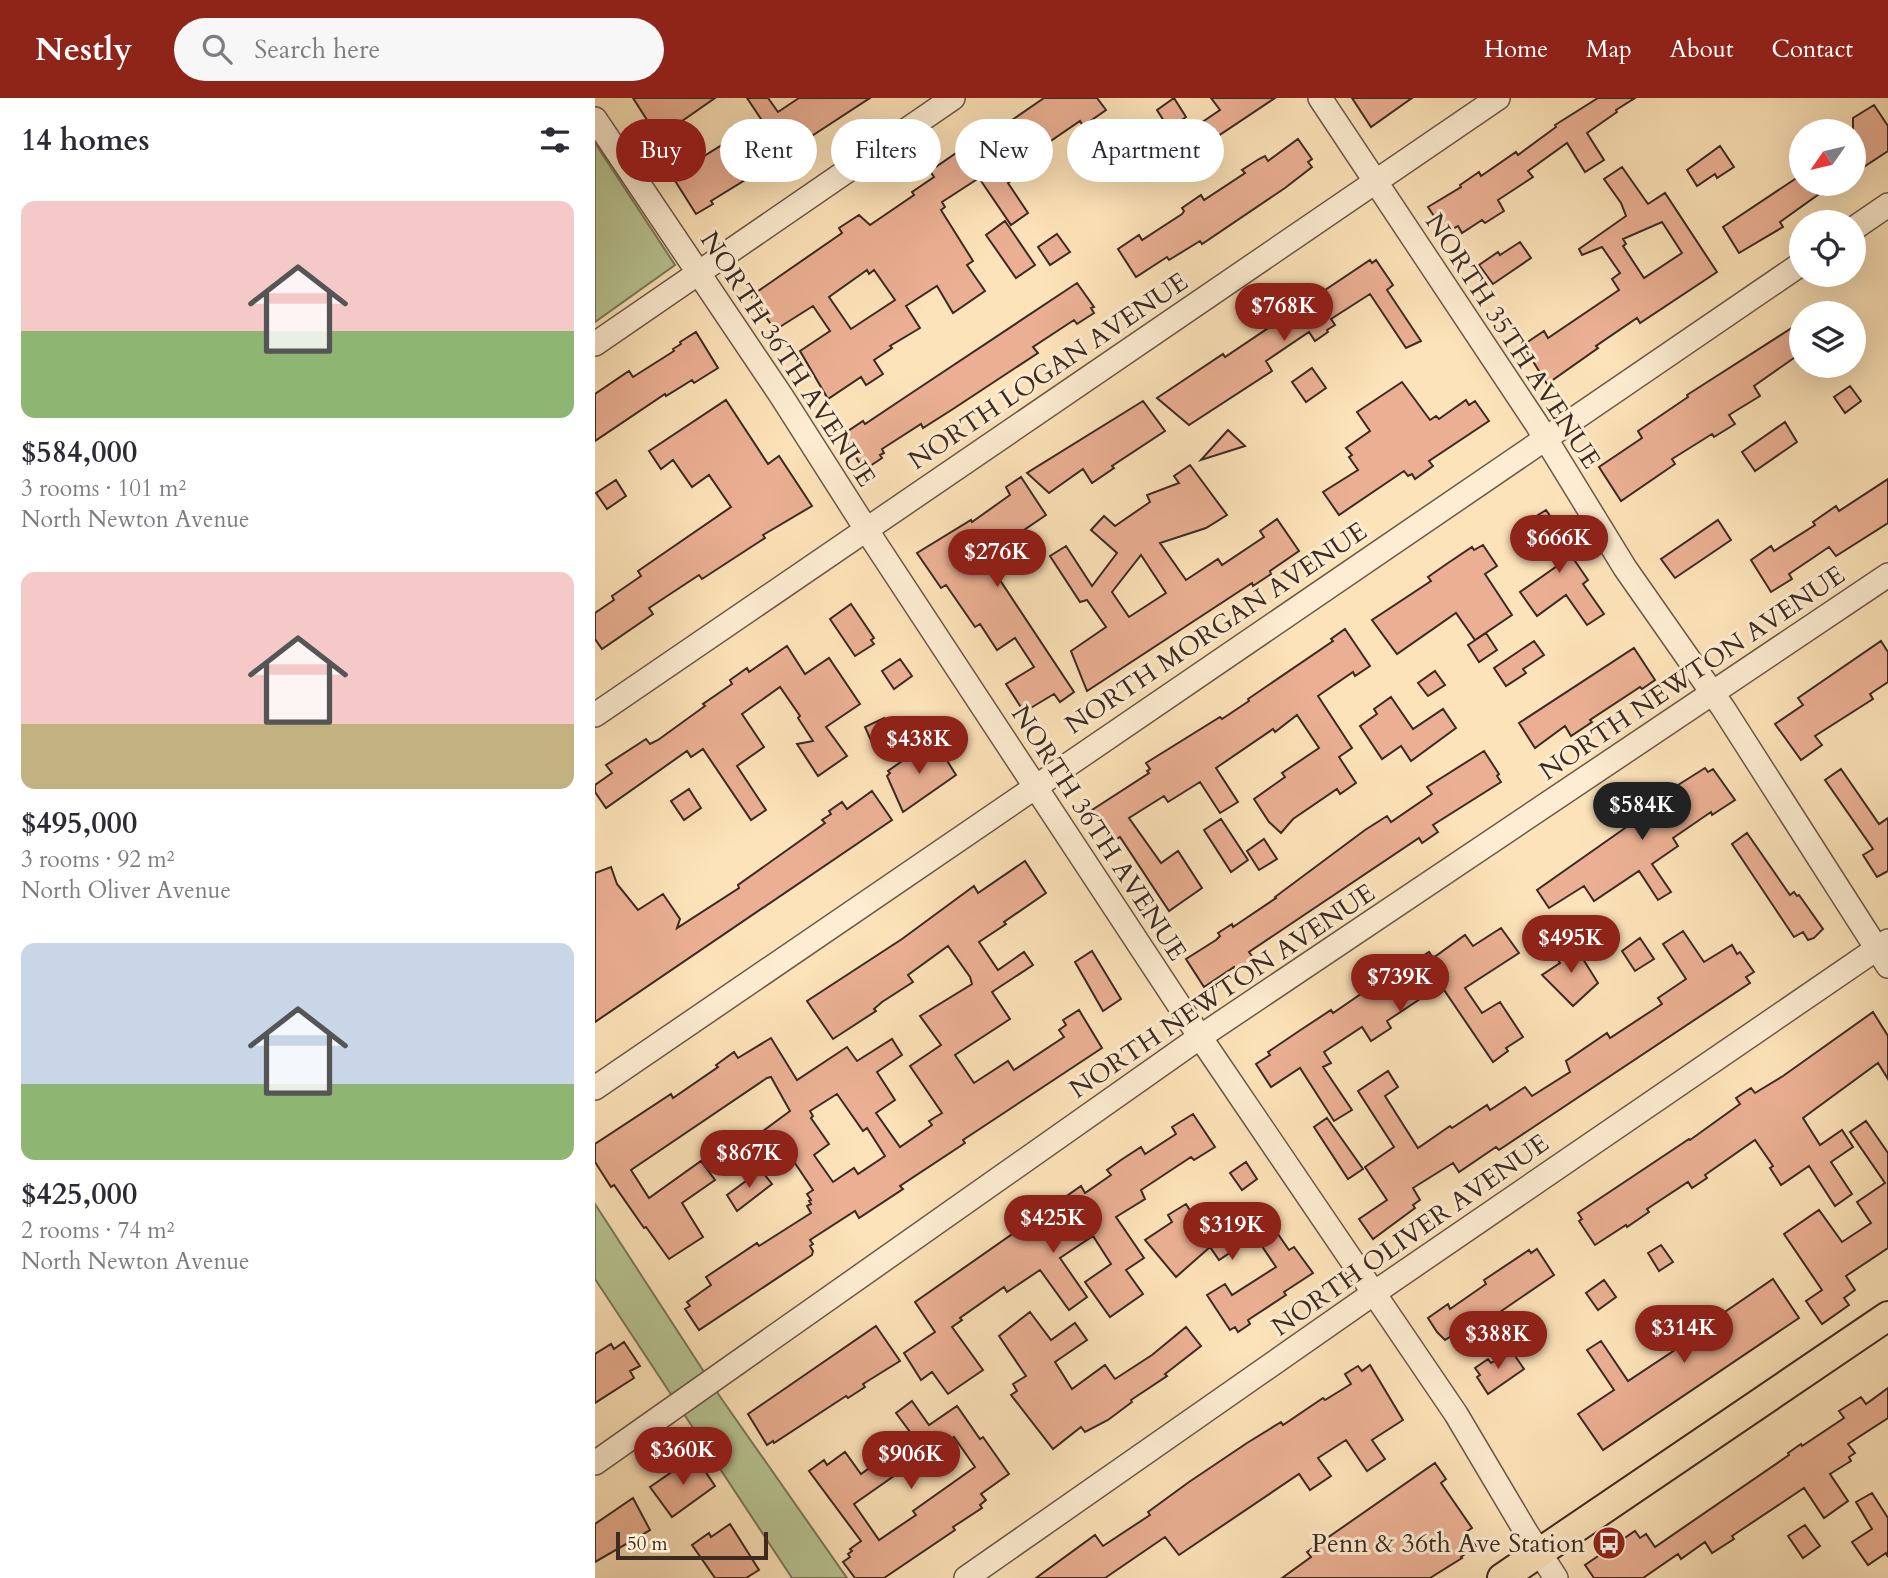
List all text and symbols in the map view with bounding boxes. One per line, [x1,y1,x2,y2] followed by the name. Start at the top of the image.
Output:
[174,18,664,81] search box
[35,27,132,72] text: Nestly
[198,30,236,68] icon: search
[254,32,380,67] text: Search here
[1484,33,1548,66] text: Home
[1586,33,1632,66] text: Map
[1670,33,1734,66] text: About
[1772,33,1853,66] text: Contact
[616,119,706,182] chip: Buy
[720,119,817,182] chip: Rent
[831,119,941,182] chip: Filters
[955,119,1053,182] chip: New
[1067,119,1224,182] chip: Apartment
[1789,119,1865,196] north arrow
[1789,119,1866,378] map controls
[21,120,150,161] text: 14 homes
[536,121,574,159] icon: filters
[1417,207,1609,475] street label: NORTH 35TH AVENUE
[1789,210,1866,287] button: locate
[692,225,884,493] street label: NORTH 36TH AVENUE
[235,246,361,372] icon: home
[901,264,1195,478] street label: NORTH LOGAN AVENUE
[1235,284,1333,343] pin: $768K
[1251,290,1317,321] text: $768K
[1789,301,1866,378] button: layers
[21,432,137,473] text: $584,000
[21,473,186,504] text: 3 rooms · 101 m²
[21,504,250,535] text: North Newton Avenue
[1058,514,1374,742] street label: NORTH MORGAN AVENUE
[1510,516,1608,575] pin: $666K
[1526,522,1592,553] text: $666K
[948,530,1046,589] pin: $276K
[964,536,1030,567] text: $276K
[1532,558,1852,788] street label: NORTH NEWTON AVENUE
[235,617,361,743] icon: home
[1003,699,1195,967] street label: NORTH 36TH AVENUE
[870,716,968,776] pin: $438K
[886,723,952,754] text: $438K
[1593,782,1691,842] pin: $584K
[1609,789,1675,820] text: $584K
[21,803,137,844] text: $495,000
[21,844,174,875] text: 3 rooms · 92 m²
[21,875,231,906] text: North Oliver Avenue
[1062,876,1382,1106] street label: NORTH NEWTON AVENUE
[1522,916,1620,975] pin: $495K
[1538,922,1604,953] text: $495K
[1351,954,1449,1014] pin: $739K
[1367,961,1433,992] text: $739K
[235,988,361,1114] icon: home
[1264,1126,1556,1344] street label: NORTH OLIVER AVENUE
[700,1130,798,1190] pin: $867K
[716,1137,782,1168] text: $867K
[21,1174,137,1215] text: $425,000
[1004,1196,1102,1255] pin: $425K
[1020,1202,1086,1233] text: $425K
[1183,1202,1281,1262] pin: $319K
[1199,1209,1265,1240] text: $319K
[21,1215,174,1246] text: 2 rooms · 74 m²
[21,1246,250,1277] text: North Newton Avenue
[1635,1306,1733,1365] pin: $314K
[1449,1312,1547,1371] pin: $388K
[1651,1312,1717,1343] text: $314K
[1465,1318,1531,1349] text: $388K
[634,1428,732,1487] pin: $360K
[862,1432,960,1491] pin: $906K
[650,1434,716,1465] text: $360K
[878,1438,944,1469] text: $906K
[1590,1524,1628,1562] bus stop icon: Penn & 36th Ave Station
[1312,1526,1585,1561] place label: Penn & 36th Ave Station
[616,1529,768,1561] scale bar
[627,1531,668,1557] text: 50 m

